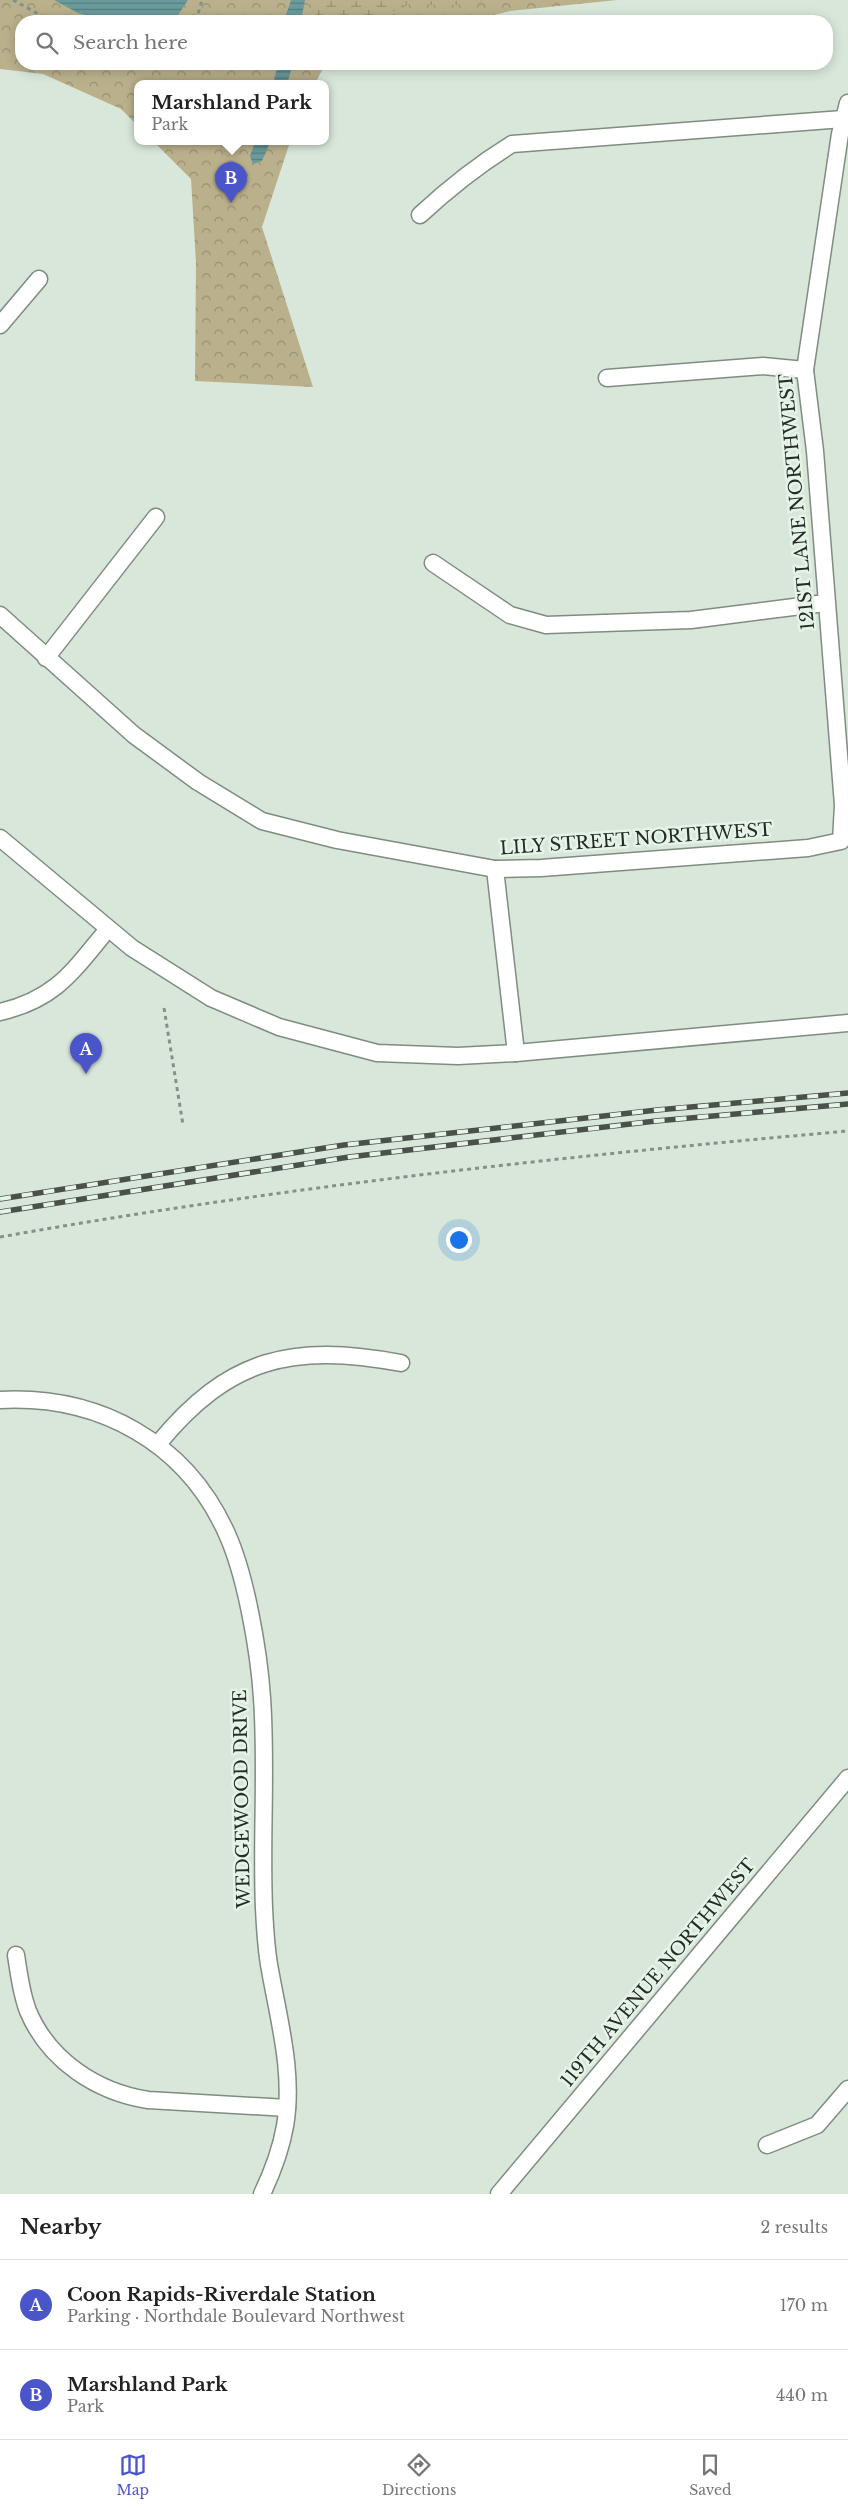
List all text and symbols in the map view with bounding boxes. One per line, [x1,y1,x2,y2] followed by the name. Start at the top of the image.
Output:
[15,15,833,70] search box
[33,29,61,57] icon: search
[73,31,188,54] text: Search here
[134,80,329,145] popup
[151,91,312,114] text: Marshland Park
[151,114,188,134] text: Park
[215,162,247,203] pin: B
[775,372,819,631] street label: 121ST LANE NORTHWEST
[499,818,773,859] street label: LILY STREET NORTHWEST
[70,1033,102,1074] pin: A
[446,1227,472,1253] your location
[229,1689,255,1910] street label: WEDGEWOOD DRIVE
[556,1854,760,2091] street label: 119TH AVENUE NORTHWEST
[20,2214,101,2240] text: Nearby
[760,2217,828,2237] text: 2 results
[67,2283,376,2306] text: Coon Rapids-Riverdale Station
[30,2295,42,2315] text: A
[780,2295,828,2315] text: 170 m
[67,2306,405,2326] text: Parking · Northdale Boulevard Northwest
[67,2373,228,2396] text: Marshland Park
[30,2385,42,2405] text: B
[776,2385,828,2405] text: 440 m
[67,2396,104,2416] text: Park
[116,2451,149,2499] tab: Map
[382,2451,456,2499] tab: Directions
[689,2451,732,2499] tab: Saved

